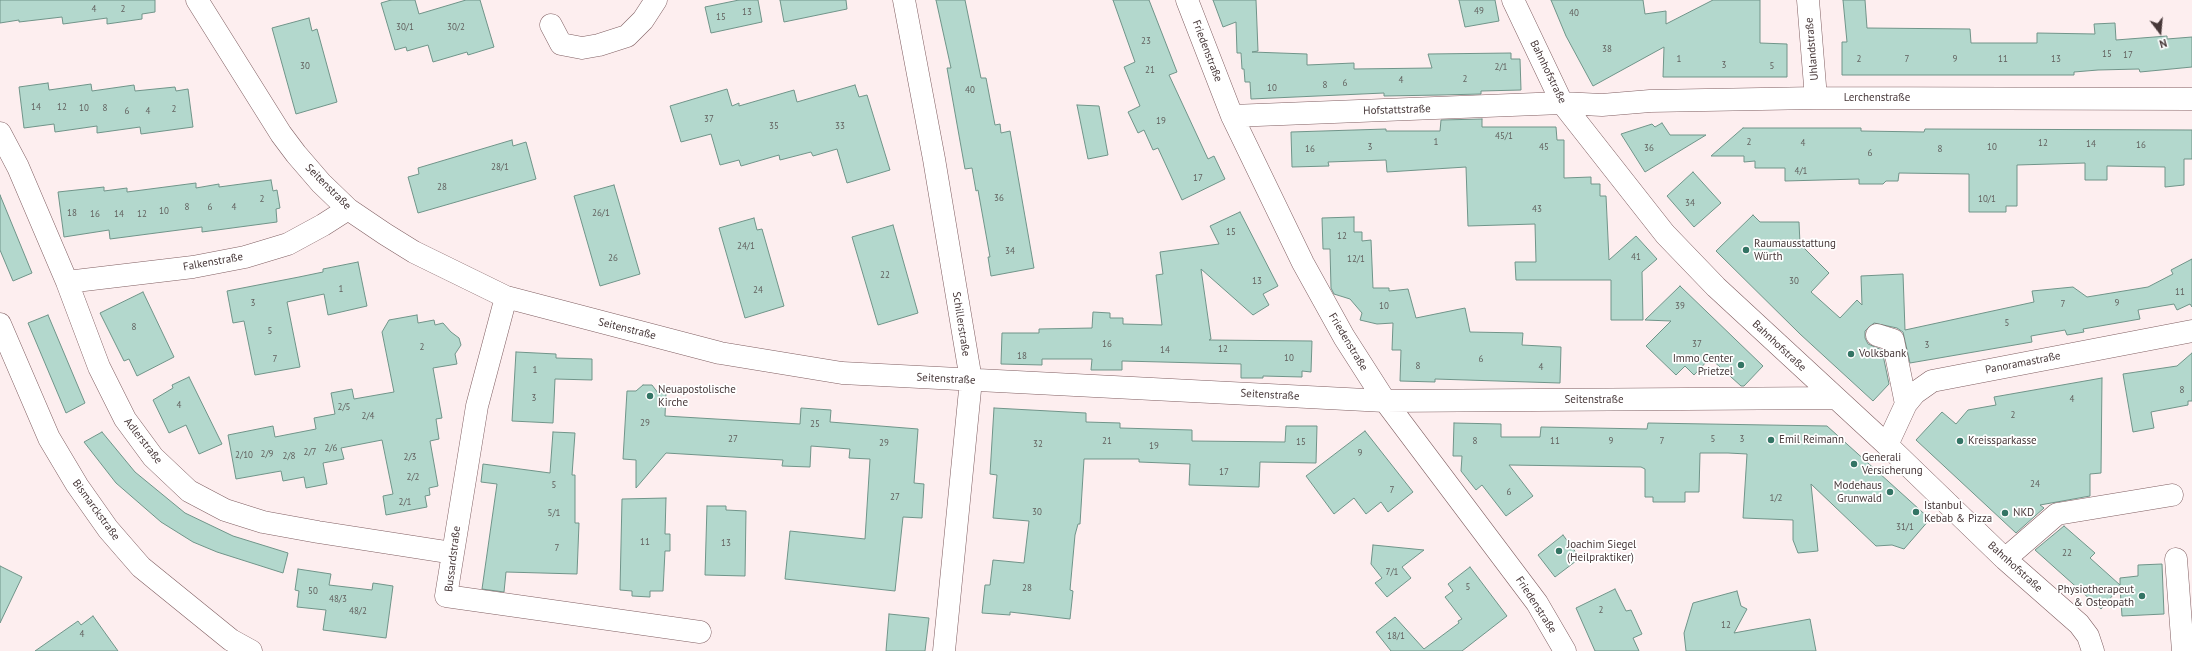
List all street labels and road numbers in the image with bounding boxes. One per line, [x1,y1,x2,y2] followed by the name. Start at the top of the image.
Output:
[1803,17,1821,81] street label: Uhlandstraße
[1189,18,1225,84] street label: Friedenstraße
[1527,38,1569,106] street label: Bahnhofstraße
[1844,91,1910,105] street label: Lerchenstraße
[1363,102,1431,118] street label: Hofstattstraße
[302,161,354,213] street label: Seitenstraße
[182,250,244,274] street label: Falkenstraße
[949,291,973,357] street label: Schillerstraße
[1326,311,1370,373] street label: Friedenstraße
[597,315,657,343] street label: Seitenstraße
[1749,318,1809,374] street label: Bahnhofstraße
[1984,349,2062,377] street label: Panoramastraße
[916,371,976,387] street label: Seitenstraße
[1240,387,1300,403] street label: Seitenstraße
[1564,393,1624,407] street label: Seitenstraße
[121,415,165,467] street label: Adlerstraße
[69,477,123,543] street label: Bismarckstraße
[442,525,464,593] street label: Bussardstraße
[1985,539,2045,595] street label: Bahnhofstraße
[1513,574,1559,636] street label: Friedenstraße

